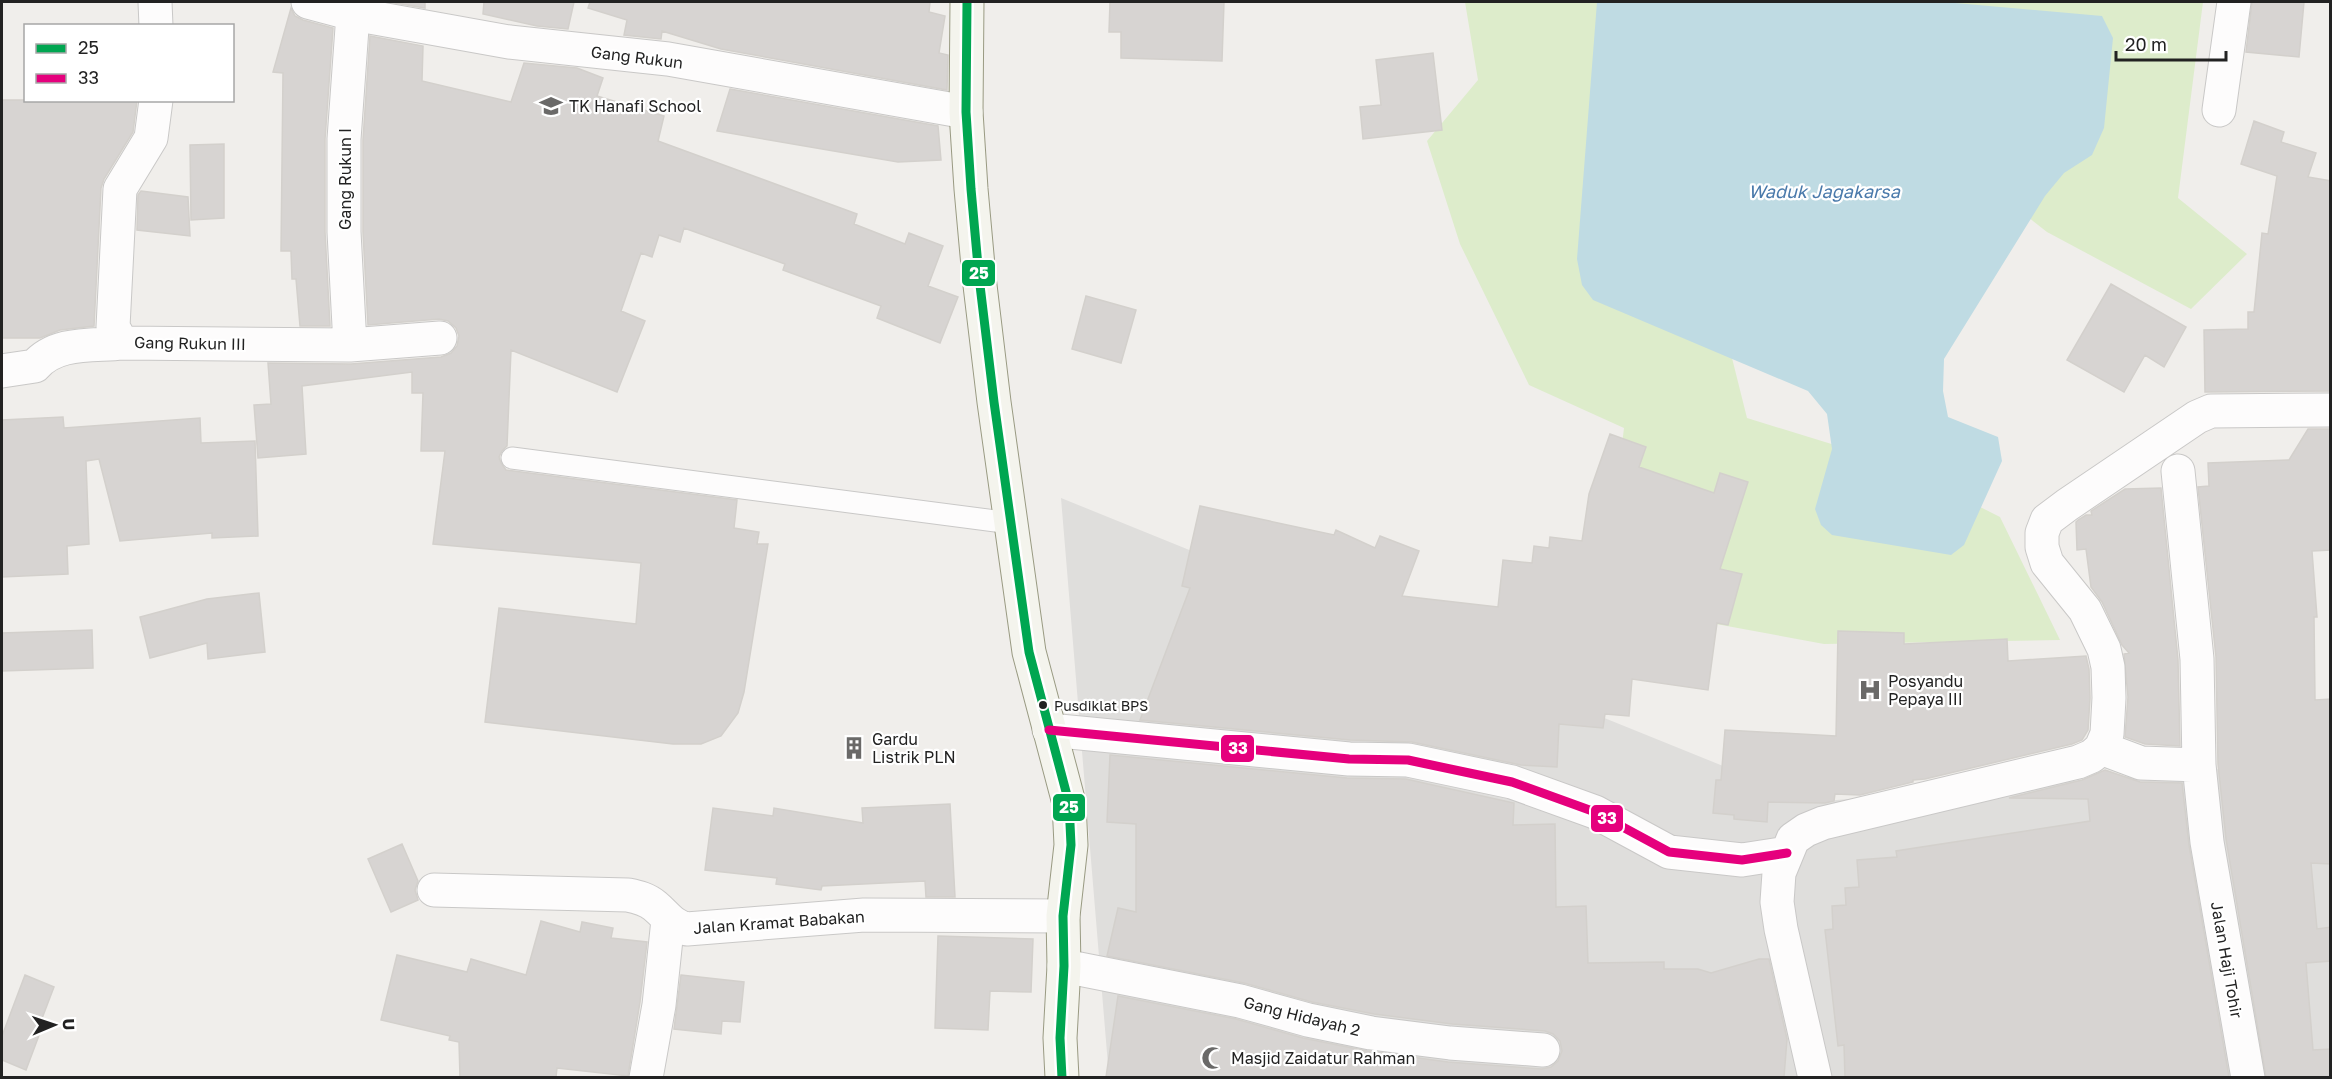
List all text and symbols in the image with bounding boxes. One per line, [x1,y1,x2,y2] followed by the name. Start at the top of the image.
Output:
[24,24,234,102] legend
[2116,24,2226,62] scale bar
[2125,33,2167,55] text: 20 m
[78,36,99,58] text: 25
[590,41,684,73] street label: Gang Rukun
[78,66,99,88] text: 33
[538,93,564,119] school or university icon: TK Hanafi School
[569,96,701,116] place label: TK Hanafi School
[335,128,355,230] street label: Gang Rukun I
[1748,180,1901,202] water label: Waduk Jagakarsa
[961,259,996,287] line badge: 25
[969,263,989,283] text: 25
[134,332,246,354] street label: Gang Rukun III
[1888,671,1963,709] place label: Posyandu Pepaya III
[1857,677,1883,703] hospital icon: Posyandu Pepaya III
[1054,697,1148,714] place label: Pusdiklat BPS
[1037,699,1049,711] marker: Pusdiklat BPS
[872,729,956,767] place label: Gardu Listrik PLN
[1220,734,1255,763] line badge: 33
[841,735,867,761] building icon: Gardu Listrik PLN
[1228,738,1248,758] text: 33
[1052,793,1086,822] line badge: 25
[1059,797,1079,817] text: 25
[1590,804,1624,833] line badge: 33
[1597,808,1617,828] text: 33
[2207,900,2247,1020] street label: Jalan Haji Tohir
[693,906,865,938] street label: Jalan Kramat Babakan
[1242,992,1362,1040] street label: Gang Hidayah 2
[24,995,84,1055] north arrow
[59,1018,79,1031] text: U
[1200,1045,1226,1071] mosque icon: Masjid Zaidatur Rahman
[1231,1048,1415,1068] place label: Masjid Zaidatur Rahman

